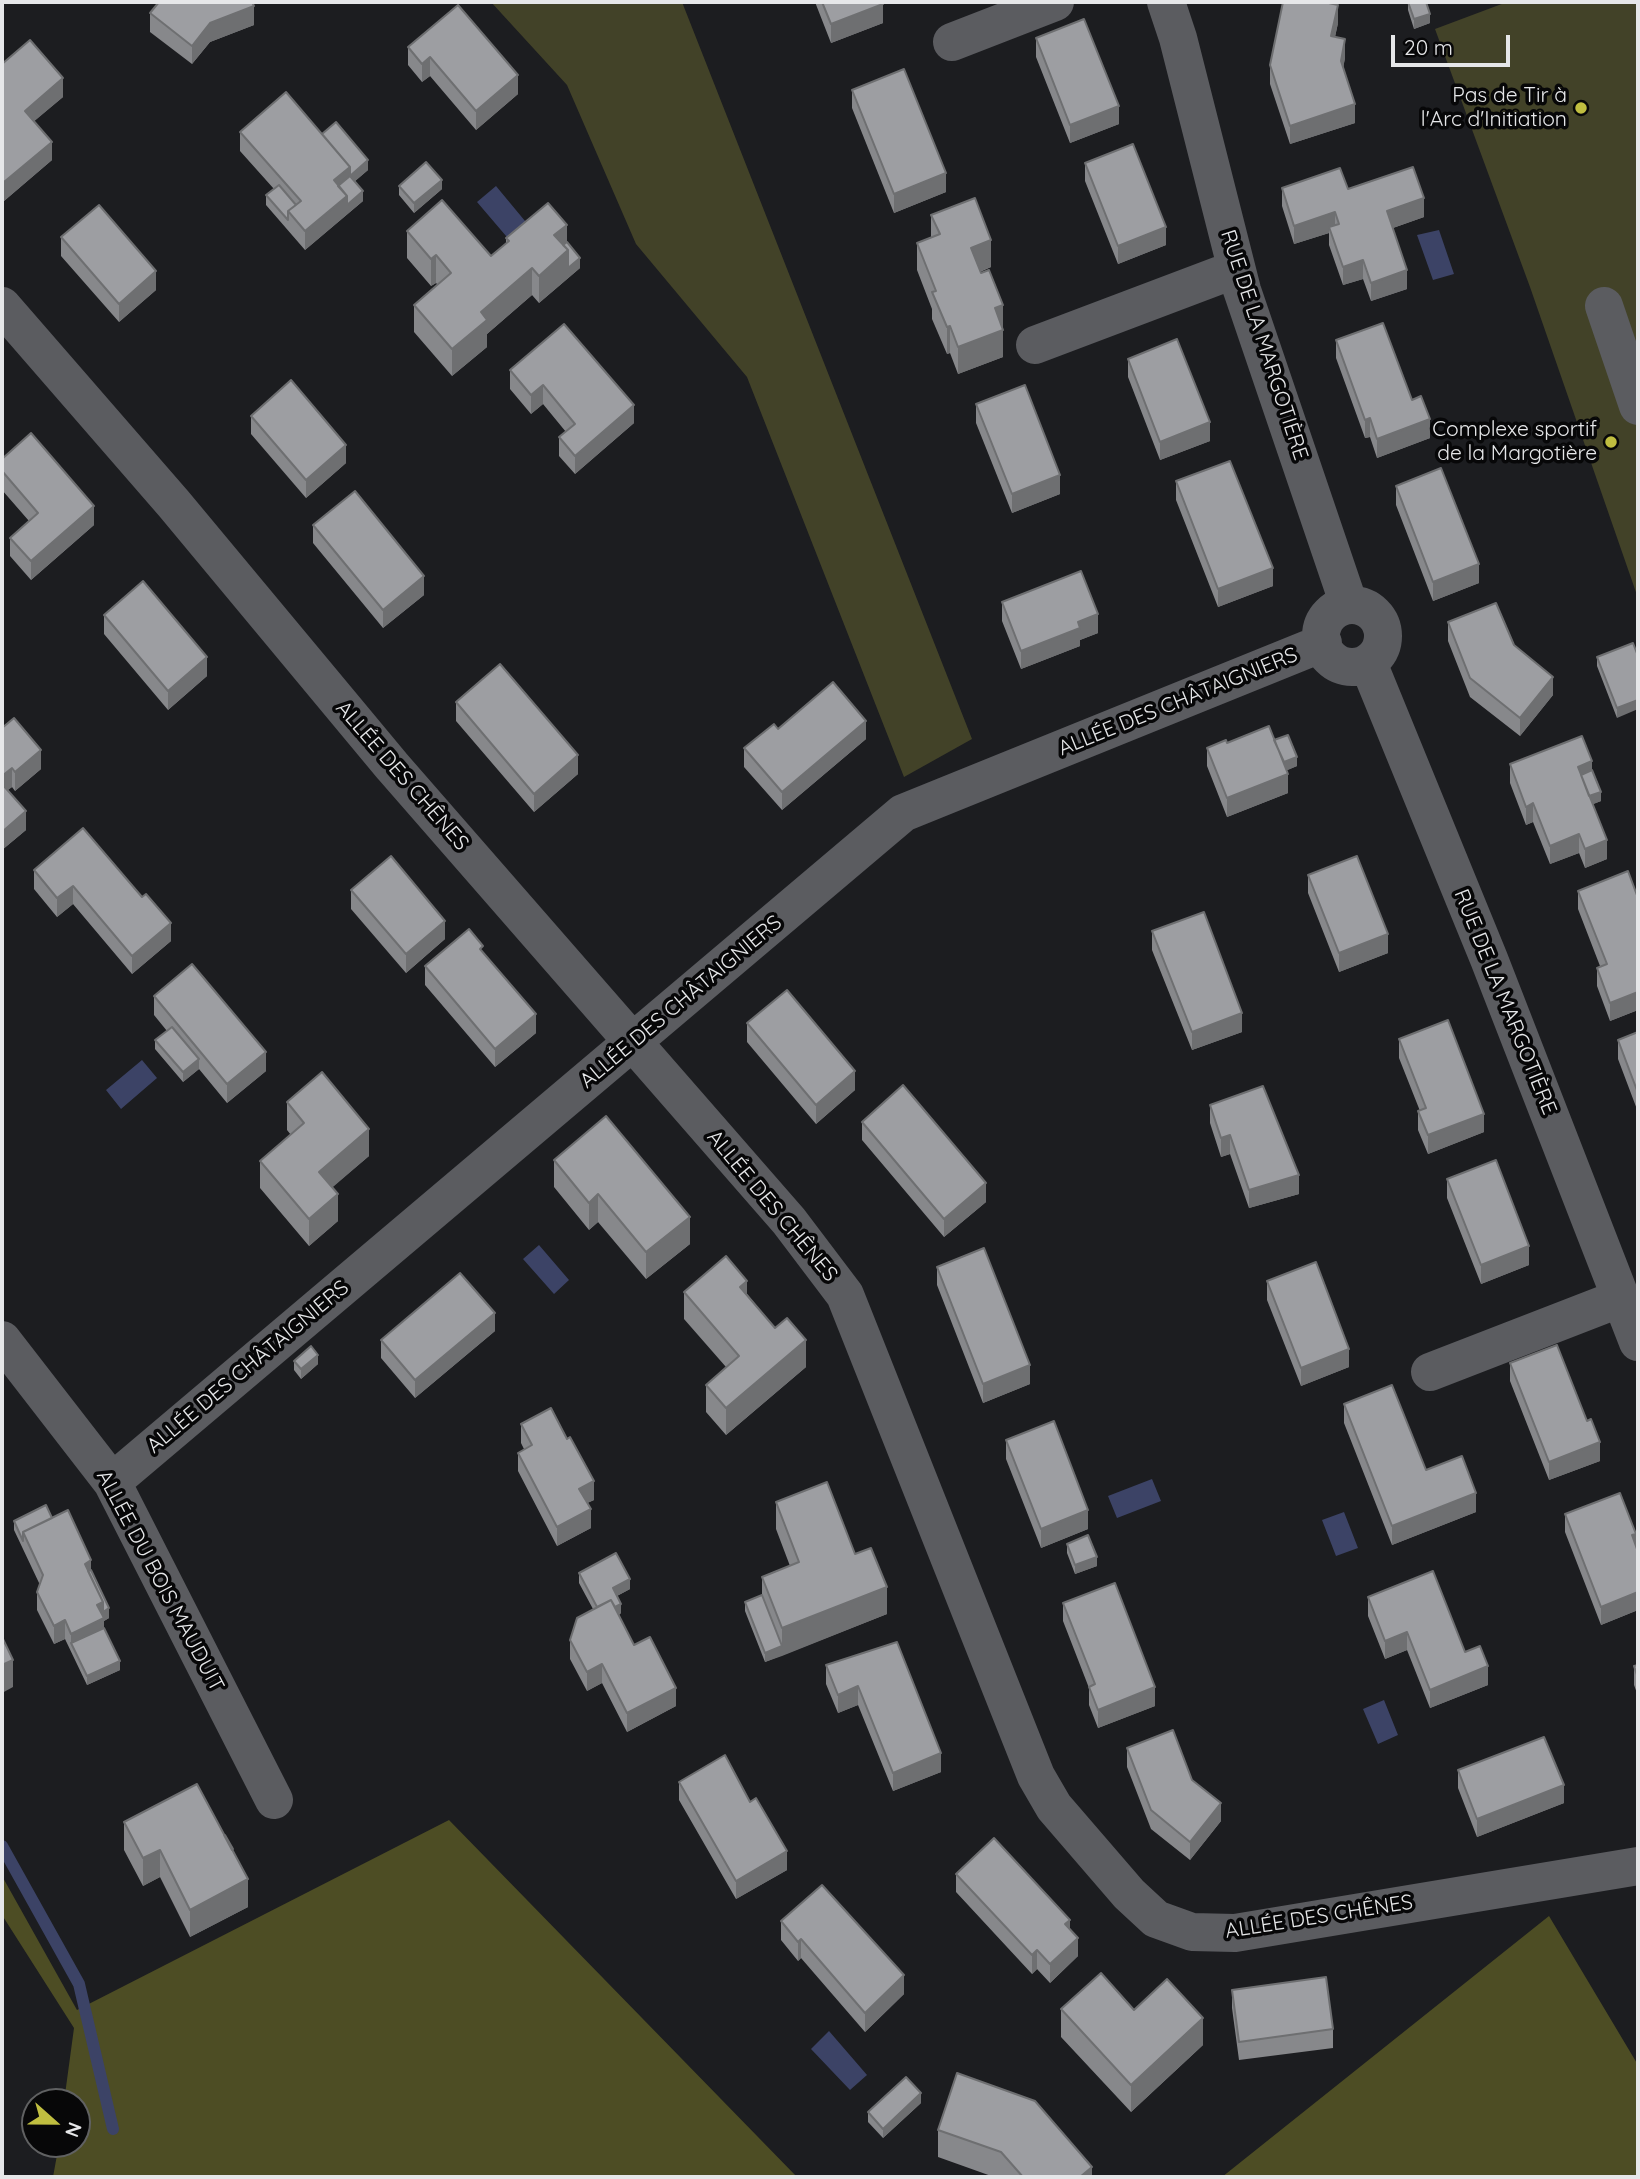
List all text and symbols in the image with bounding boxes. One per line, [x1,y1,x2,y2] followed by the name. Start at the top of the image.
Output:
[1395,21,1514,65] scale bar
[1404,34,1453,60] text: 20 m
[1421,83,1567,133] place label: Pas de Tir à l'Arc d'Initiation
[1573,100,1589,116] marker: Pas de Tir à l'Arc d'Initiation
[1215,227,1313,463] street label: RUE DE LA MARGOTIÈRE
[1432,417,1597,467] place label: Complexe sportif de la Margotière
[1603,434,1619,450] marker: Complexe sportif de la Margotière
[1055,642,1301,762] street label: ALLÉE DES CHÂTAIGNIERS
[330,696,474,856] street label: ALLÉE DES CHÊNES
[1448,886,1562,1118] street label: RUE DE LA MARGOTIÈRE
[575,910,787,1094] street label: ALLÉE DES CHÂTAIGNIERS
[701,1125,843,1287] street label: ALLÉE DES CHÊNES
[142,1275,354,1459] street label: ALLÉE DES CHÂTAIGNIERS
[91,1466,229,1696] street label: ALLÉE DU BOIS MAUDUIT
[1223,1890,1415,1944] street label: ALLÉE DES CHÊNES
[21,2088,91,2158] north arrow
[60,2119,87,2141] text: N

